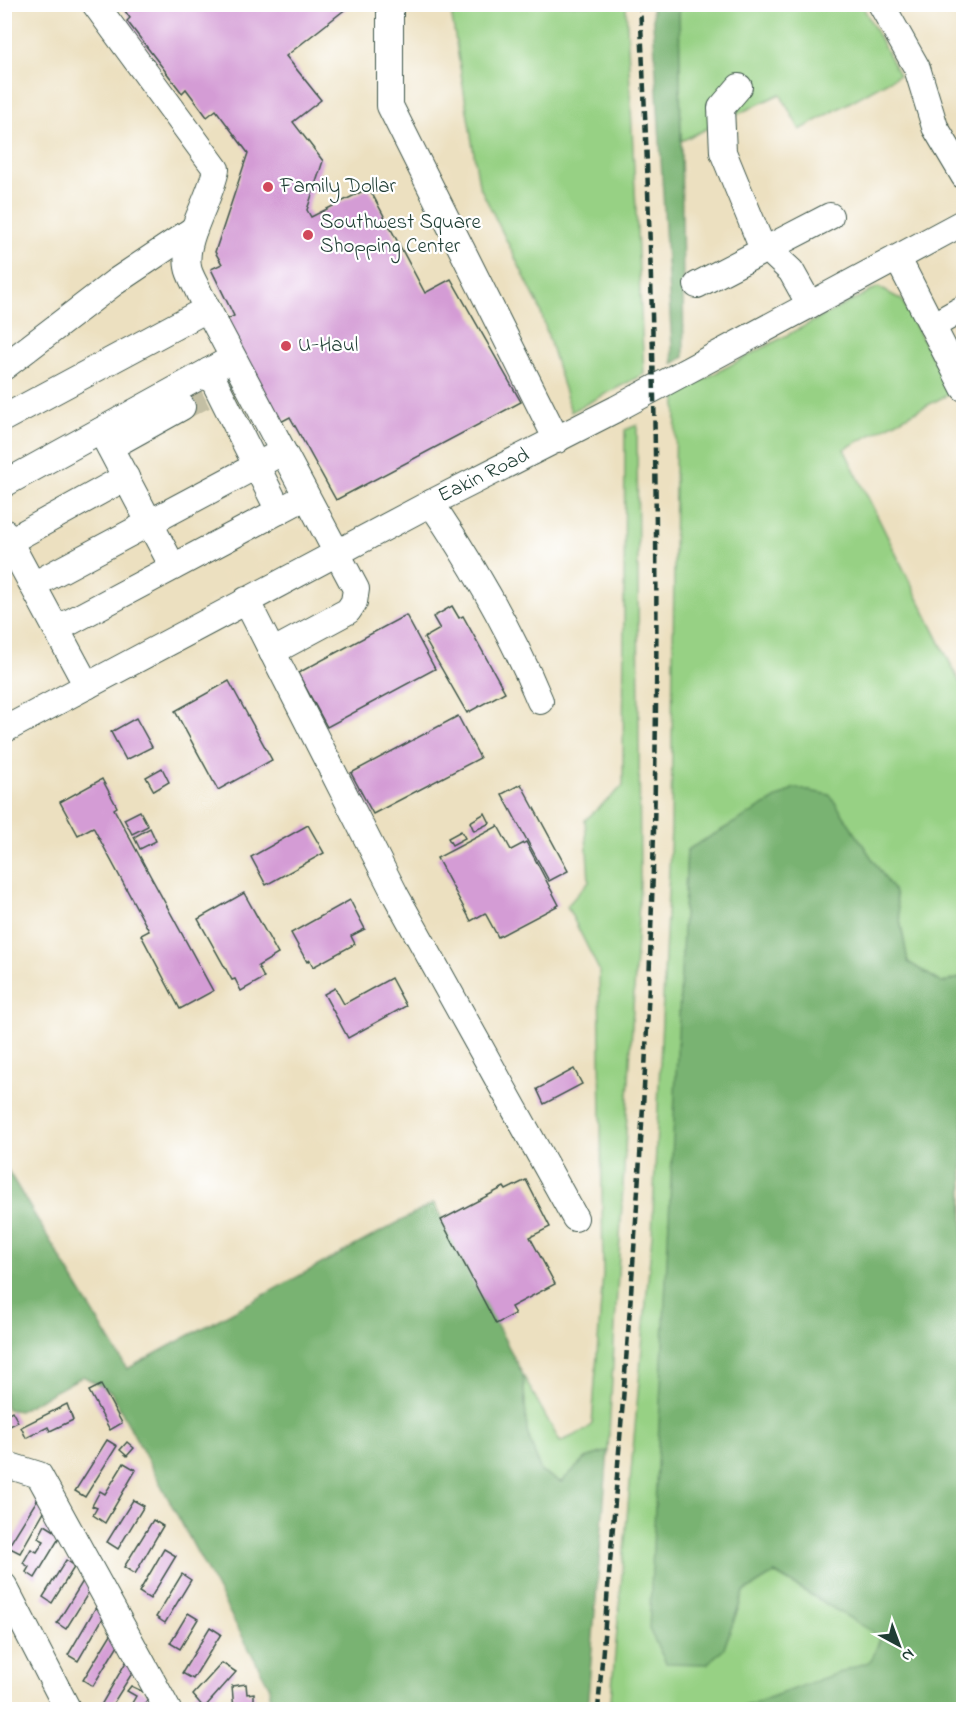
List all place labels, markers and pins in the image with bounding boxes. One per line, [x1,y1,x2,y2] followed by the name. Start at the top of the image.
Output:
[279,172,397,204] place label: Family Dollar
[261,180,275,194] marker: Family Dollar
[320,208,482,264] place label: Southwest Square Shopping Center
[301,228,315,242] marker: Southwest Square Shopping Center
[298,331,358,361] place label: U-Haul
[279,339,293,353] marker: U-Haul

